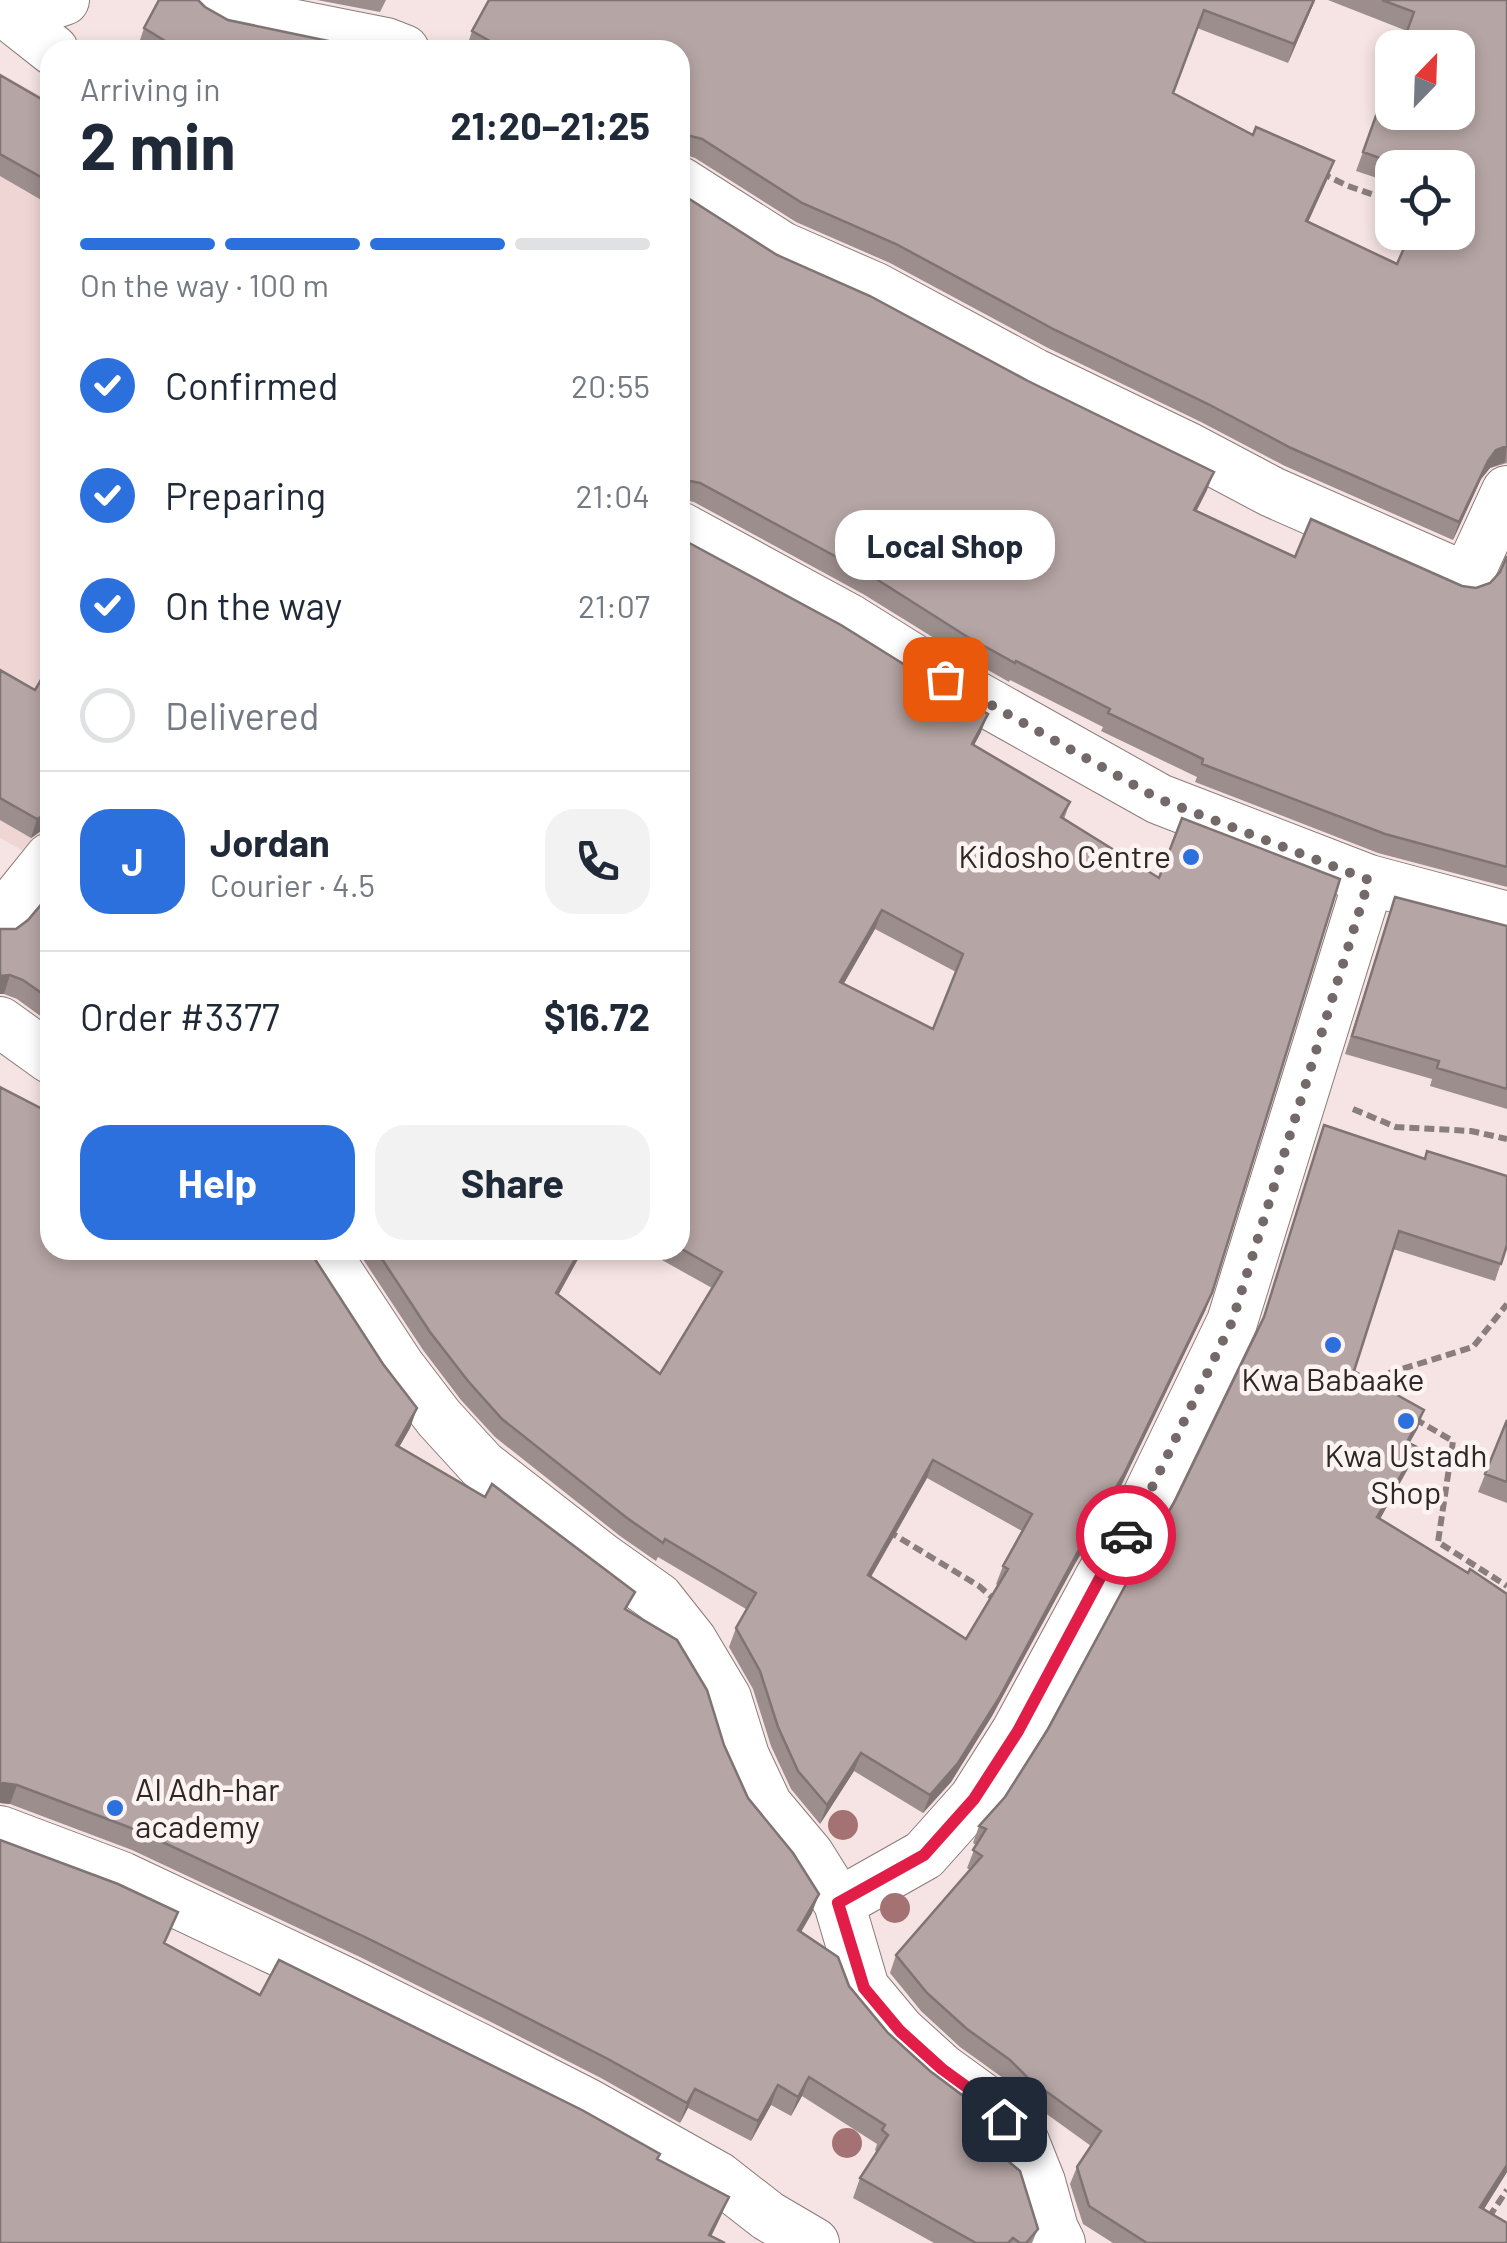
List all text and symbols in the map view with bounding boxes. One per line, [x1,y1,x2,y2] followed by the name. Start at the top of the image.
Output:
[1375,30,1475,130] north arrow
[1375,30,1475,250] map controls
[80,69,220,107] text: Arriving in
[451,102,650,148] text: 21:20–21:25
[80,105,236,183] text: 2 min
[1375,150,1475,250] button: locate
[80,265,329,303] text: On the way · 100 m
[80,358,135,413] icon: check
[165,362,338,408] text: Confirmed
[571,366,650,404] text: 20:55
[80,468,135,523] icon: check
[165,472,326,518] text: Preparing
[576,476,650,514] text: 21:04
[835,509,1055,579] callout: Local Shop
[867,526,1023,564] text: Local Shop
[80,578,135,633] icon: check
[165,582,342,628] text: On the way
[578,586,650,624] text: 21:07
[903,637,988,722] pin
[918,652,973,707] icon: bag
[165,692,319,738] text: Delivered
[545,809,650,914] button: phone
[210,819,330,865] text: Jordan
[958,836,1171,874] place label: Kidosho Centre
[121,838,144,884] text: J
[1180,846,1202,868] marker: Kidosho Centre
[210,865,375,903] text: Courier · 4.5
[80,993,280,1039] text: Order #3377
[544,993,650,1039] text: $16.72
[80,1125,355,1240] button: Help
[375,1125,650,1240] button: Share
[1322,1334,1344,1356] marker: Kwa Babaake
[1241,1359,1425,1397] place label: Kwa Babaake
[1395,1410,1417,1432] marker: Kwa Ustadh Shop
[1324,1435,1488,1510] place label: Kwa Ustadh Shop
[1076,1485,1176,1585] courier
[1099,1508,1154,1563] icon: car
[135,1769,280,1844] place label: Al Adh-har academy
[104,1797,126,1819] marker: Al Adh-har academy
[962,2077,1047,2162] pin
[977,2092,1032,2147] icon: home

